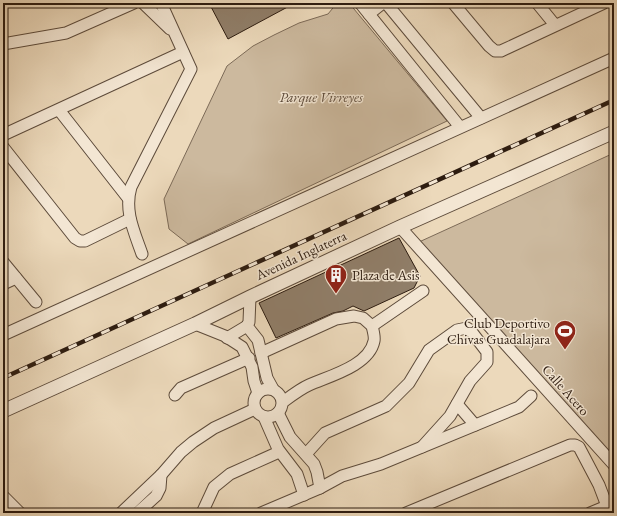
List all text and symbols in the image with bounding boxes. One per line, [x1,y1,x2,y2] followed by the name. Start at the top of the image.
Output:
[279,88,363,107] park label: Parque Virreyes
[252,226,350,284] street label: Avenida Inglaterra
[323,262,349,295] building icon: Plaza de Asis
[352,266,420,284] place label: Plaza de Asis
[447,314,550,348] place label: Club Deportivo Chivas Guadalajara
[552,318,578,351] sports icon: Club Deportivo Chivas Guadalajara
[538,361,594,419] street label: Calle Acero

